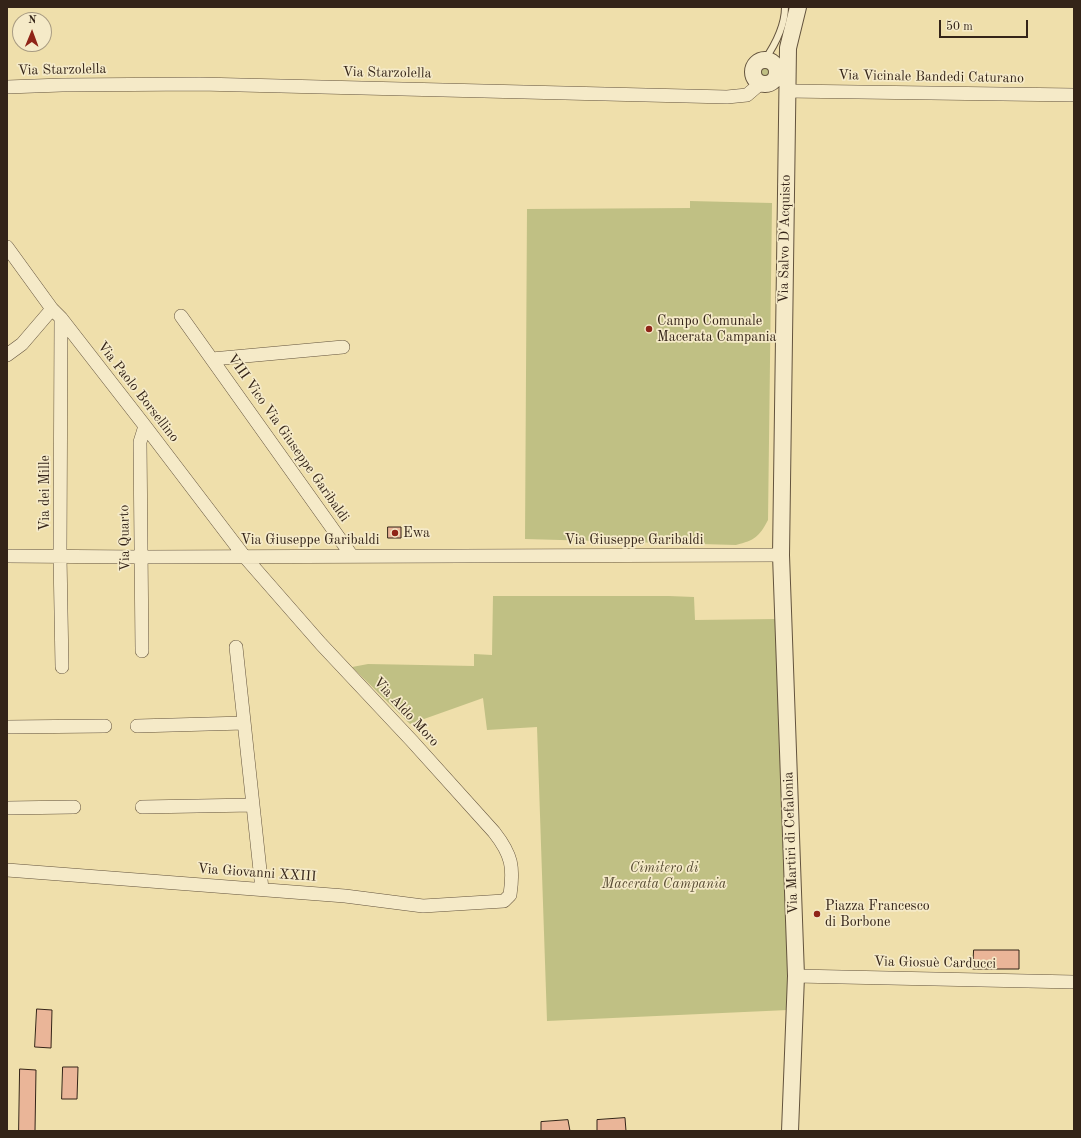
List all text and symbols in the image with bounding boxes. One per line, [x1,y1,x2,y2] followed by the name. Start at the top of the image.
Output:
[12,12,52,52] north arrow
[941,12,1030,38] scale bar
[28,15,36,26] text: N
[946,21,973,33] text: 50 m
[17,61,107,79] street label: Via Starzolella
[342,64,432,82] street label: Via Starzolella
[838,67,1024,87] street label: Via Vicinale Bandedi Caturano
[775,174,795,304] street label: Via Salvo D'Acquisto
[657,313,776,346] place label: Campo Comunale Macerata Campania
[644,324,654,334] marker: Campo Comunale Macerata Campania
[94,338,182,446] street label: Via Paolo Borsellino
[223,351,353,525] street label: VIII Vico Via Giuseppe Garibaldi
[37,455,53,531] street label: Via dei Mille
[116,505,134,571] street label: Via Quarto
[403,525,430,541] place label: Ewa
[390,528,400,538] marker: Ewa
[241,532,379,548] street label: Via Giuseppe Garibaldi
[565,532,703,548] street label: Via Giuseppe Garibaldi
[370,674,442,750] street label: Via Aldo Moro
[780,771,802,915] street label: Via Martiri di Cefalonia
[197,860,317,886] street label: Via Giovanni XXIII
[602,860,726,892] park label: Cimitero di Macerata Campania
[825,898,930,930] place label: Piazza Francesco di Borbone
[812,909,822,919] marker: Piazza Francesco di Borbone
[874,954,996,972] street label: Via Giosuè Carducci

